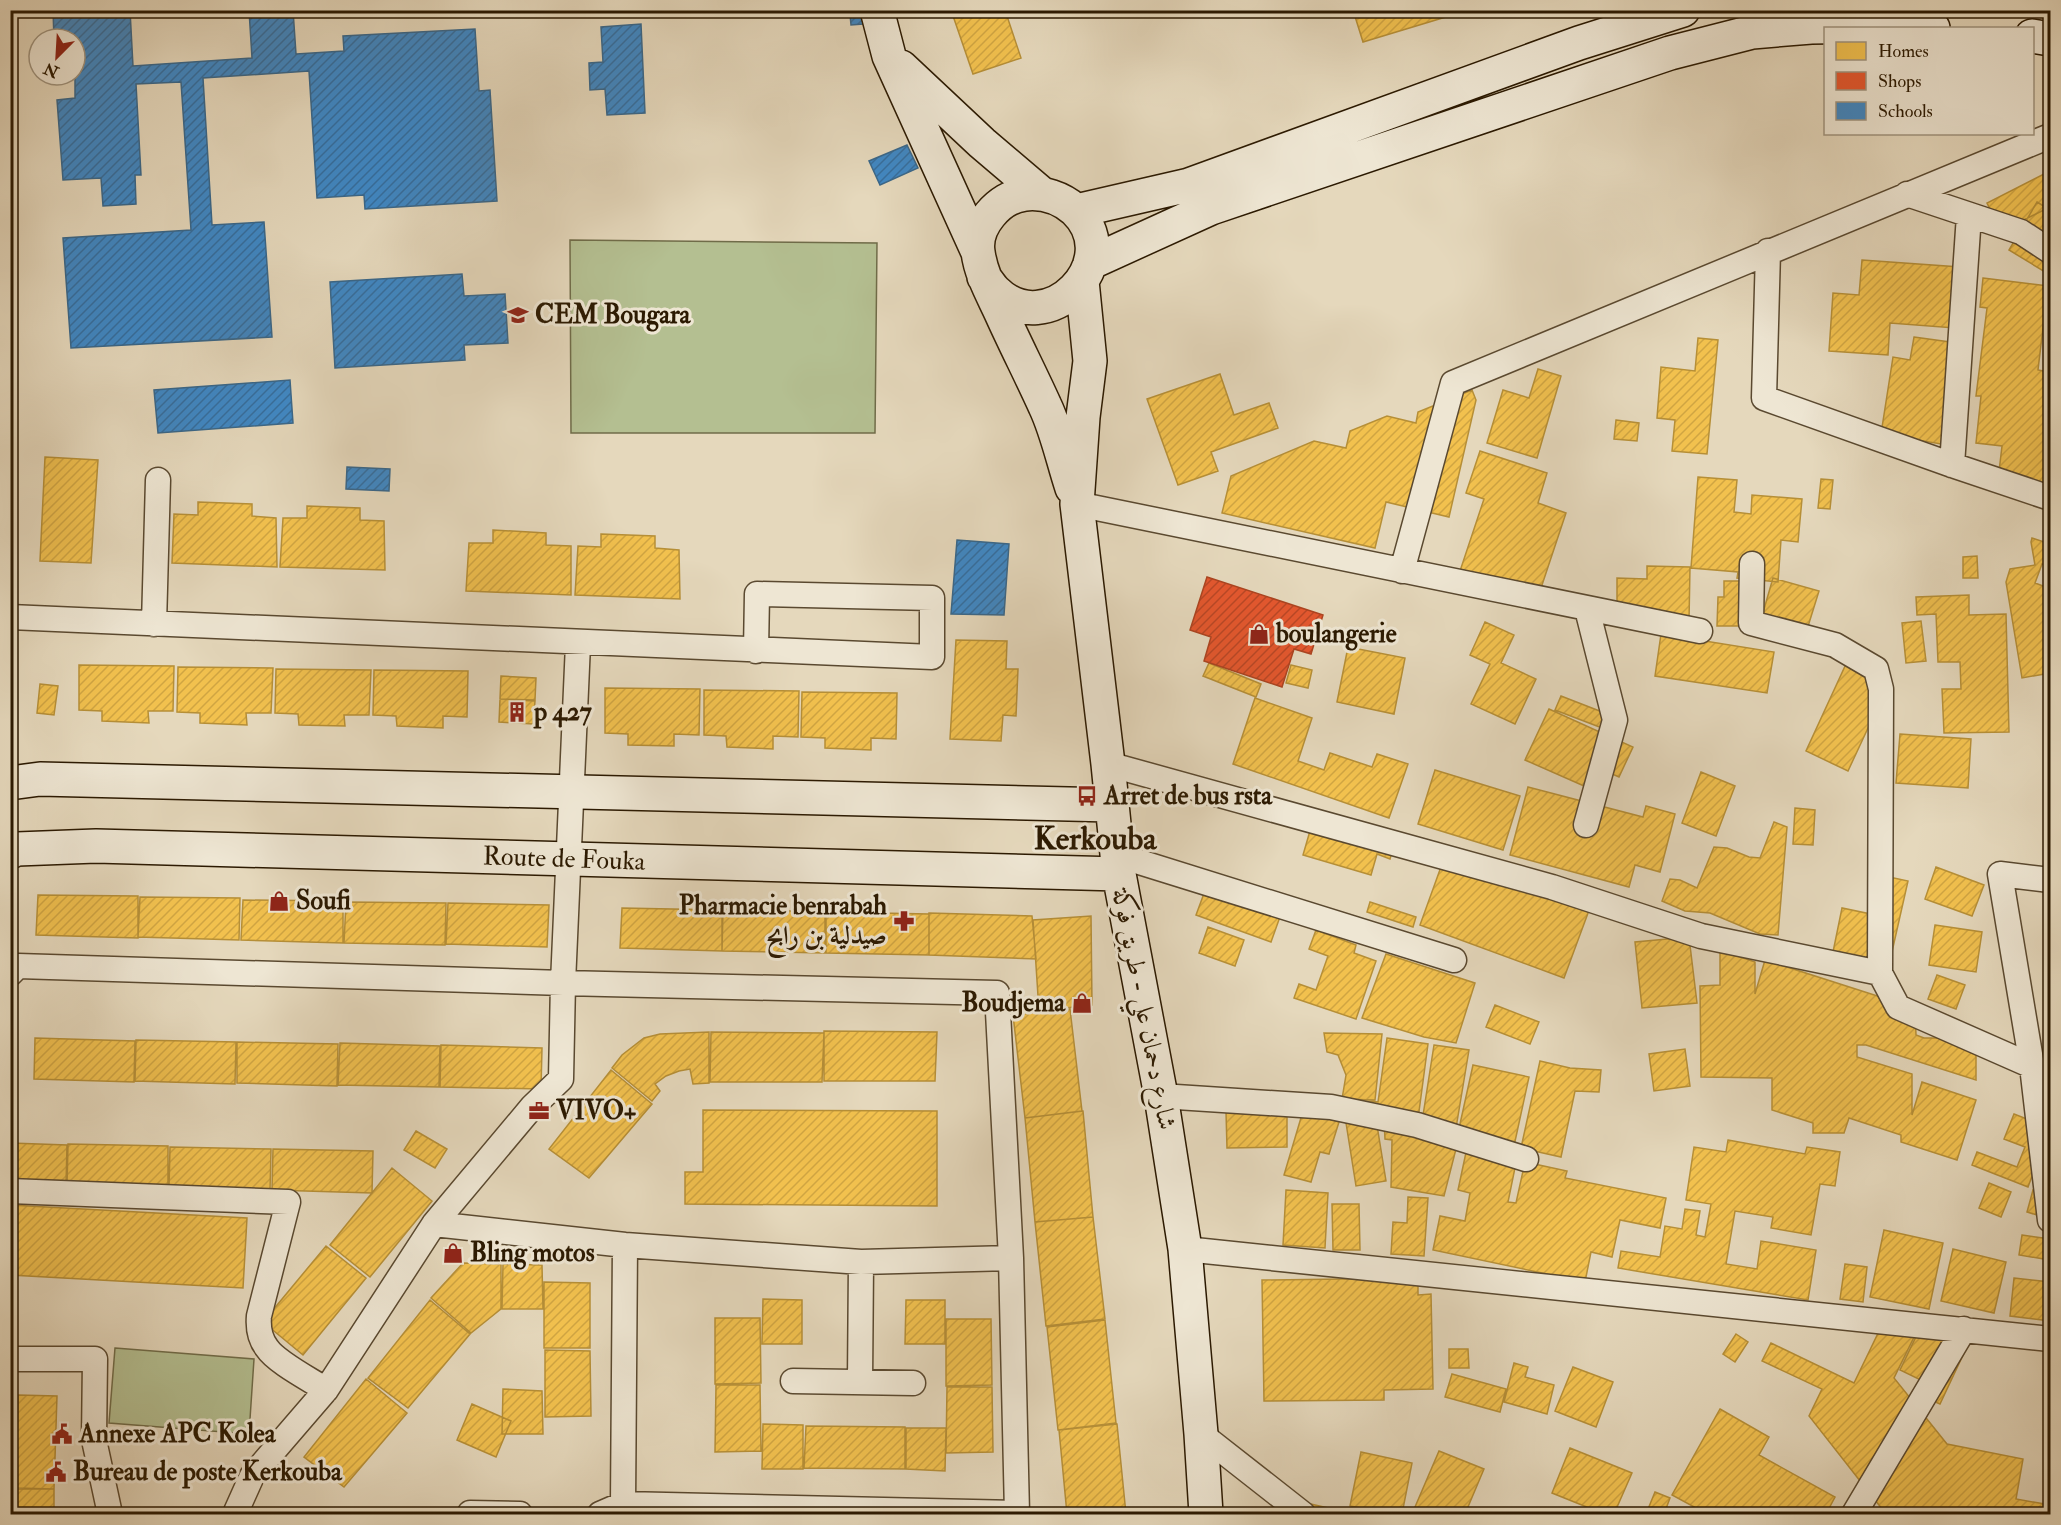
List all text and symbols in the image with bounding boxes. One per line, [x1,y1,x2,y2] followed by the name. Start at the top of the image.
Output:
[27,27,87,87] north arrow
[1824,27,2034,135] legend
[1878,40,1929,63] text: Homes
[40,57,63,82] text: N
[1878,70,1921,93] text: Shops
[1878,100,1933,123] text: Schools
[535,299,692,332] place label: CEM Bougara
[506,303,530,327] school or university icon: CEM Bougara
[1275,618,1397,651] place label: boulangerie
[1247,622,1271,646] shop icon: boulangerie
[533,696,592,729] place label: p 427
[505,700,529,724] building icon: p 427
[1103,780,1273,812] place label: Arret de bus rsta
[1075,784,1099,808] bus stop icon: Arret de bus rsta
[1034,819,1157,859] district label: Kerkouba
[482,840,646,878] street label: Route de Fouka
[1097,883,1184,1134] street label: شارع دحمان علي - طريق فوكة
[296,885,351,917] place label: Soufi
[267,889,291,913] shop icon: Soufi
[679,890,887,958] place label: Pharmacie benrabah صيدلية بن رابح
[892,909,916,933] pharmacy icon: Pharmacie benrabah صيدلية بن رابح
[961,987,1066,1019] place label: Boudjema
[1070,991,1094,1015] shop icon: Boudjema
[555,1095,637,1127] place label: VIVO+
[527,1099,551,1123] office icon: VIVO+
[470,1237,595,1270] place label: Bling motos
[441,1241,465,1265] shop icon: Bling motos
[78,1418,277,1450] place label: Annexe APC Kolea
[50,1422,74,1446] public building icon: Annexe APC Kolea
[73,1456,343,1489] place label: Bureau de poste Kerkouba
[44,1460,68,1484] public building icon: Bureau de poste Kerkouba

